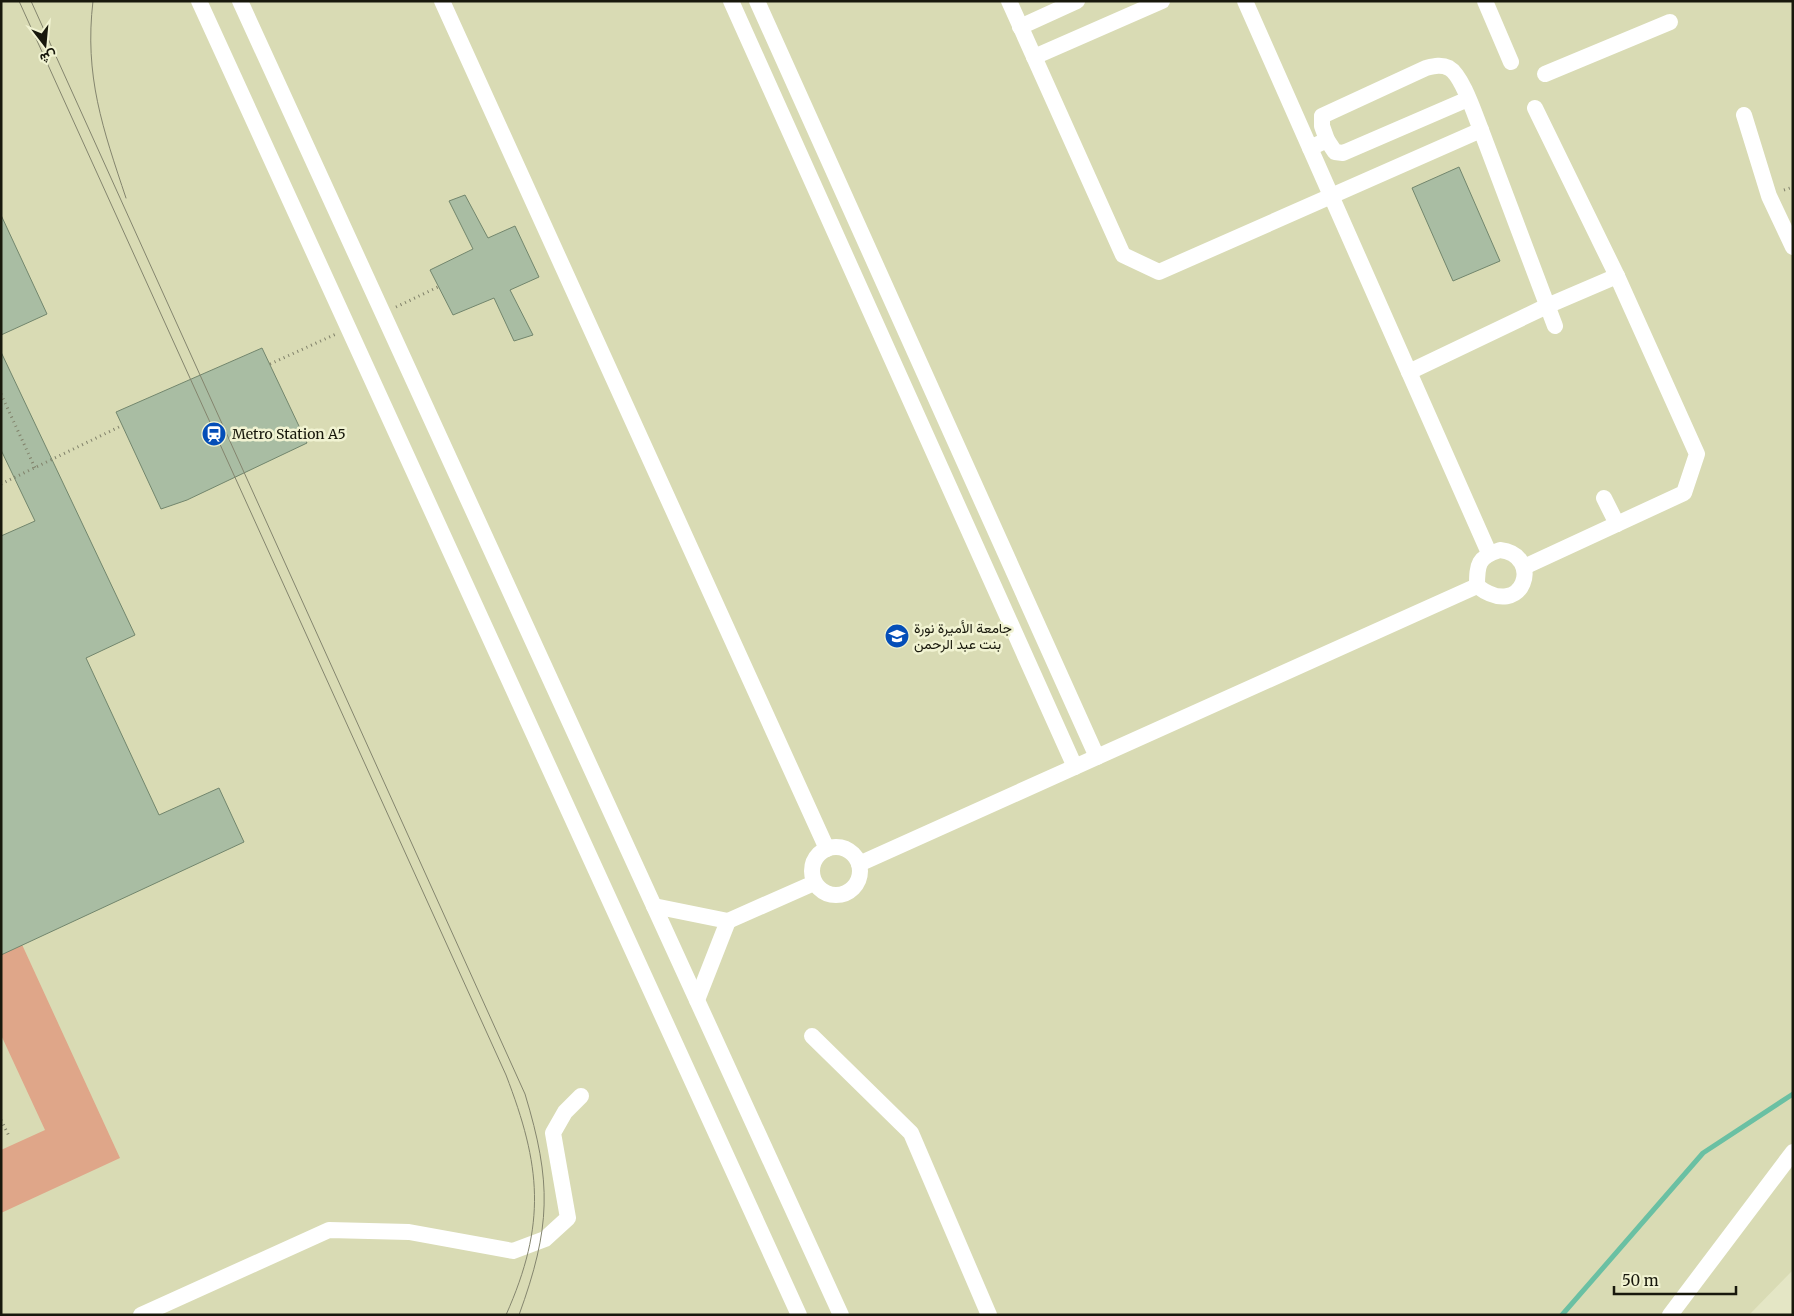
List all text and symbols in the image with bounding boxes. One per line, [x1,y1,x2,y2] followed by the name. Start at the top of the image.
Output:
[20,20,70,70] north arrow
[38,47,59,69] text: ش
[201,421,227,447] station icon: Metro Station A5
[232,425,346,443] place label: Metro Station A5
[914,619,1012,653] place label: جامعة الأميرة نورة بنت عبد الرحمن
[884,623,910,649] school or university icon: جامعة الأميرة نورة بنت عبد الرحمن
[1614,1264,1736,1296] scale bar
[1622,1271,1659,1290] text: 50 m

